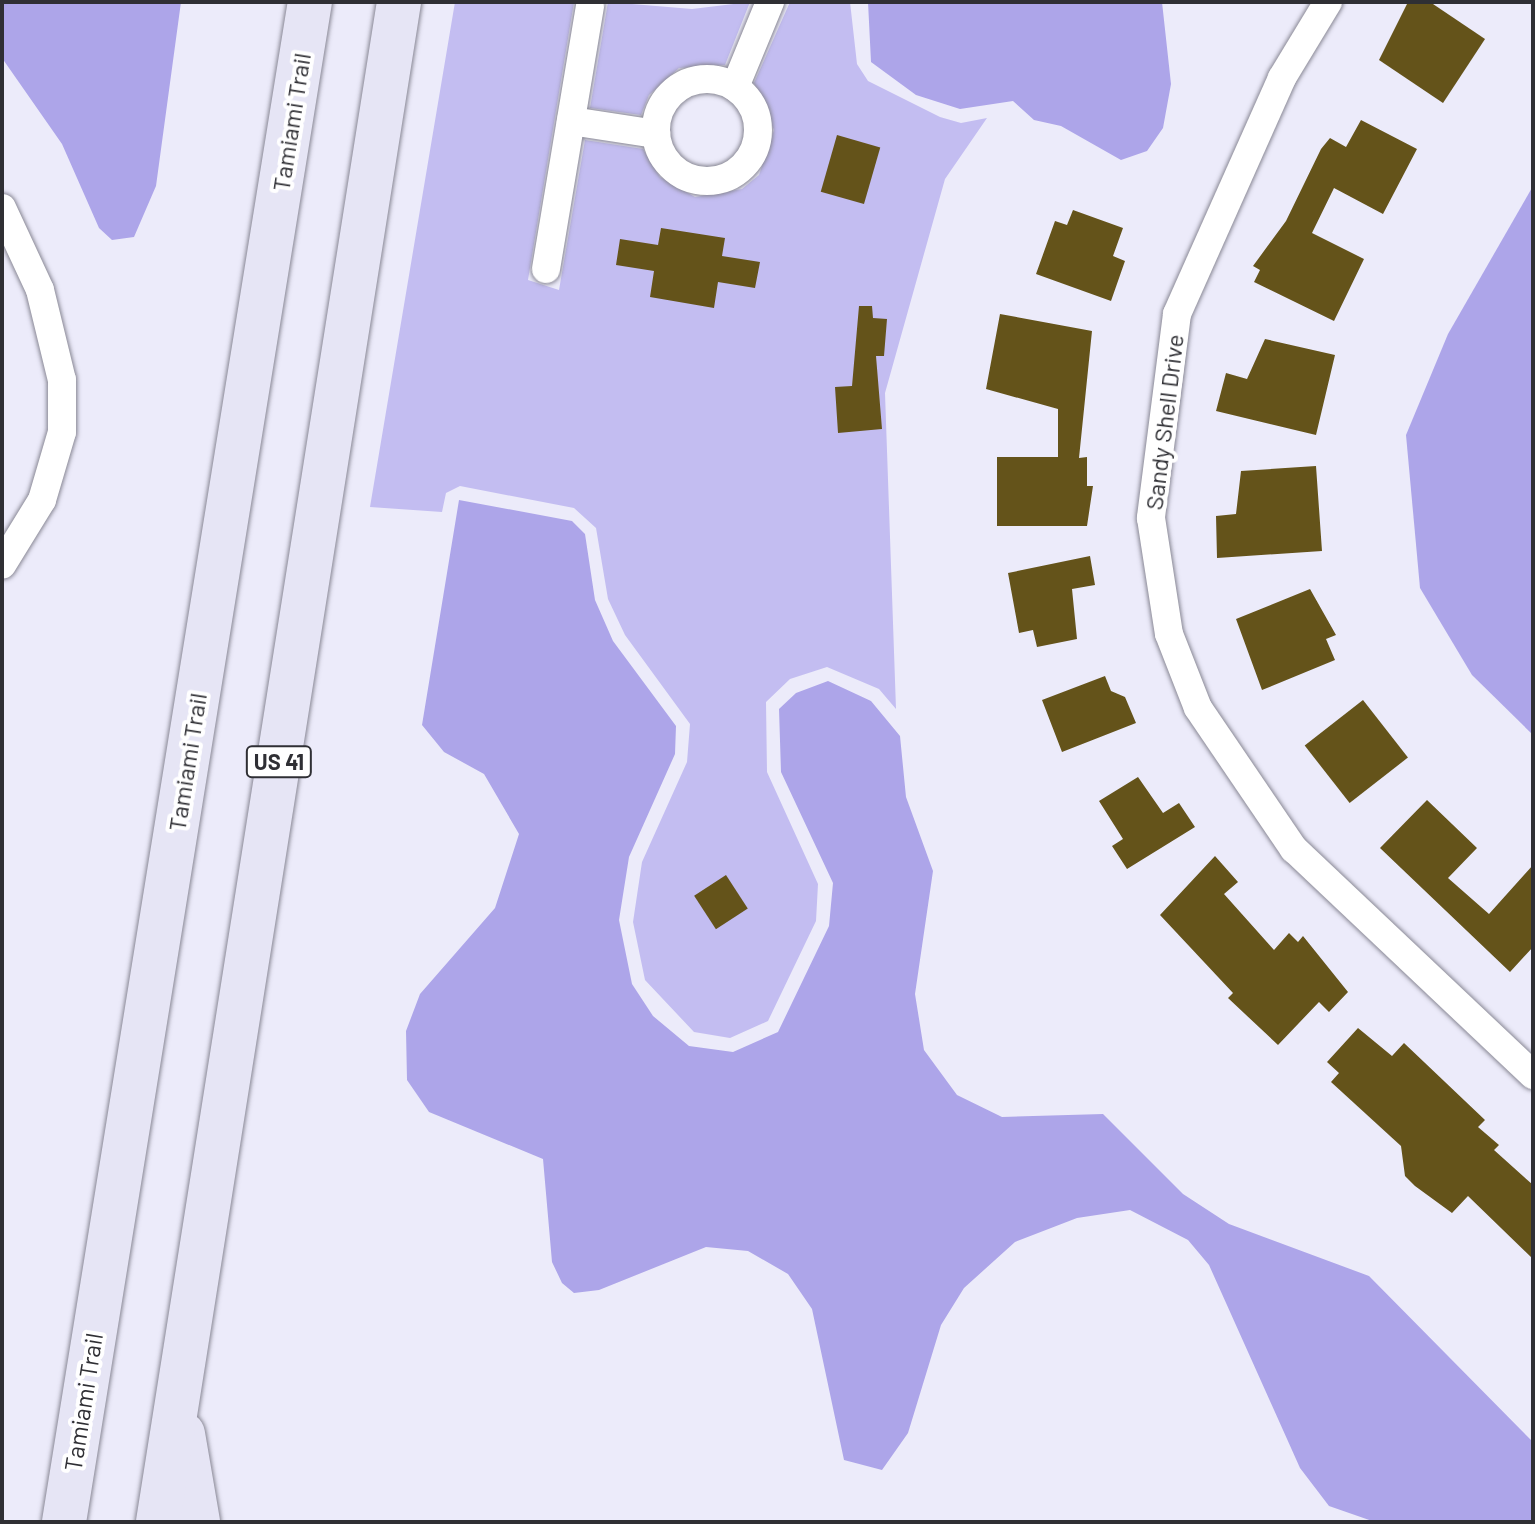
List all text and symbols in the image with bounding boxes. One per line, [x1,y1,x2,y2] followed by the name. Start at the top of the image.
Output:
[266,51,316,193] street label: Tamiami Trail
[1139,332,1189,512] street label: Sandy Shell Drive
[162,691,212,833] street label: Tamiami Trail
[245,744,313,780] road number: US 41
[58,1331,108,1473] street label: Tamiami Trail

